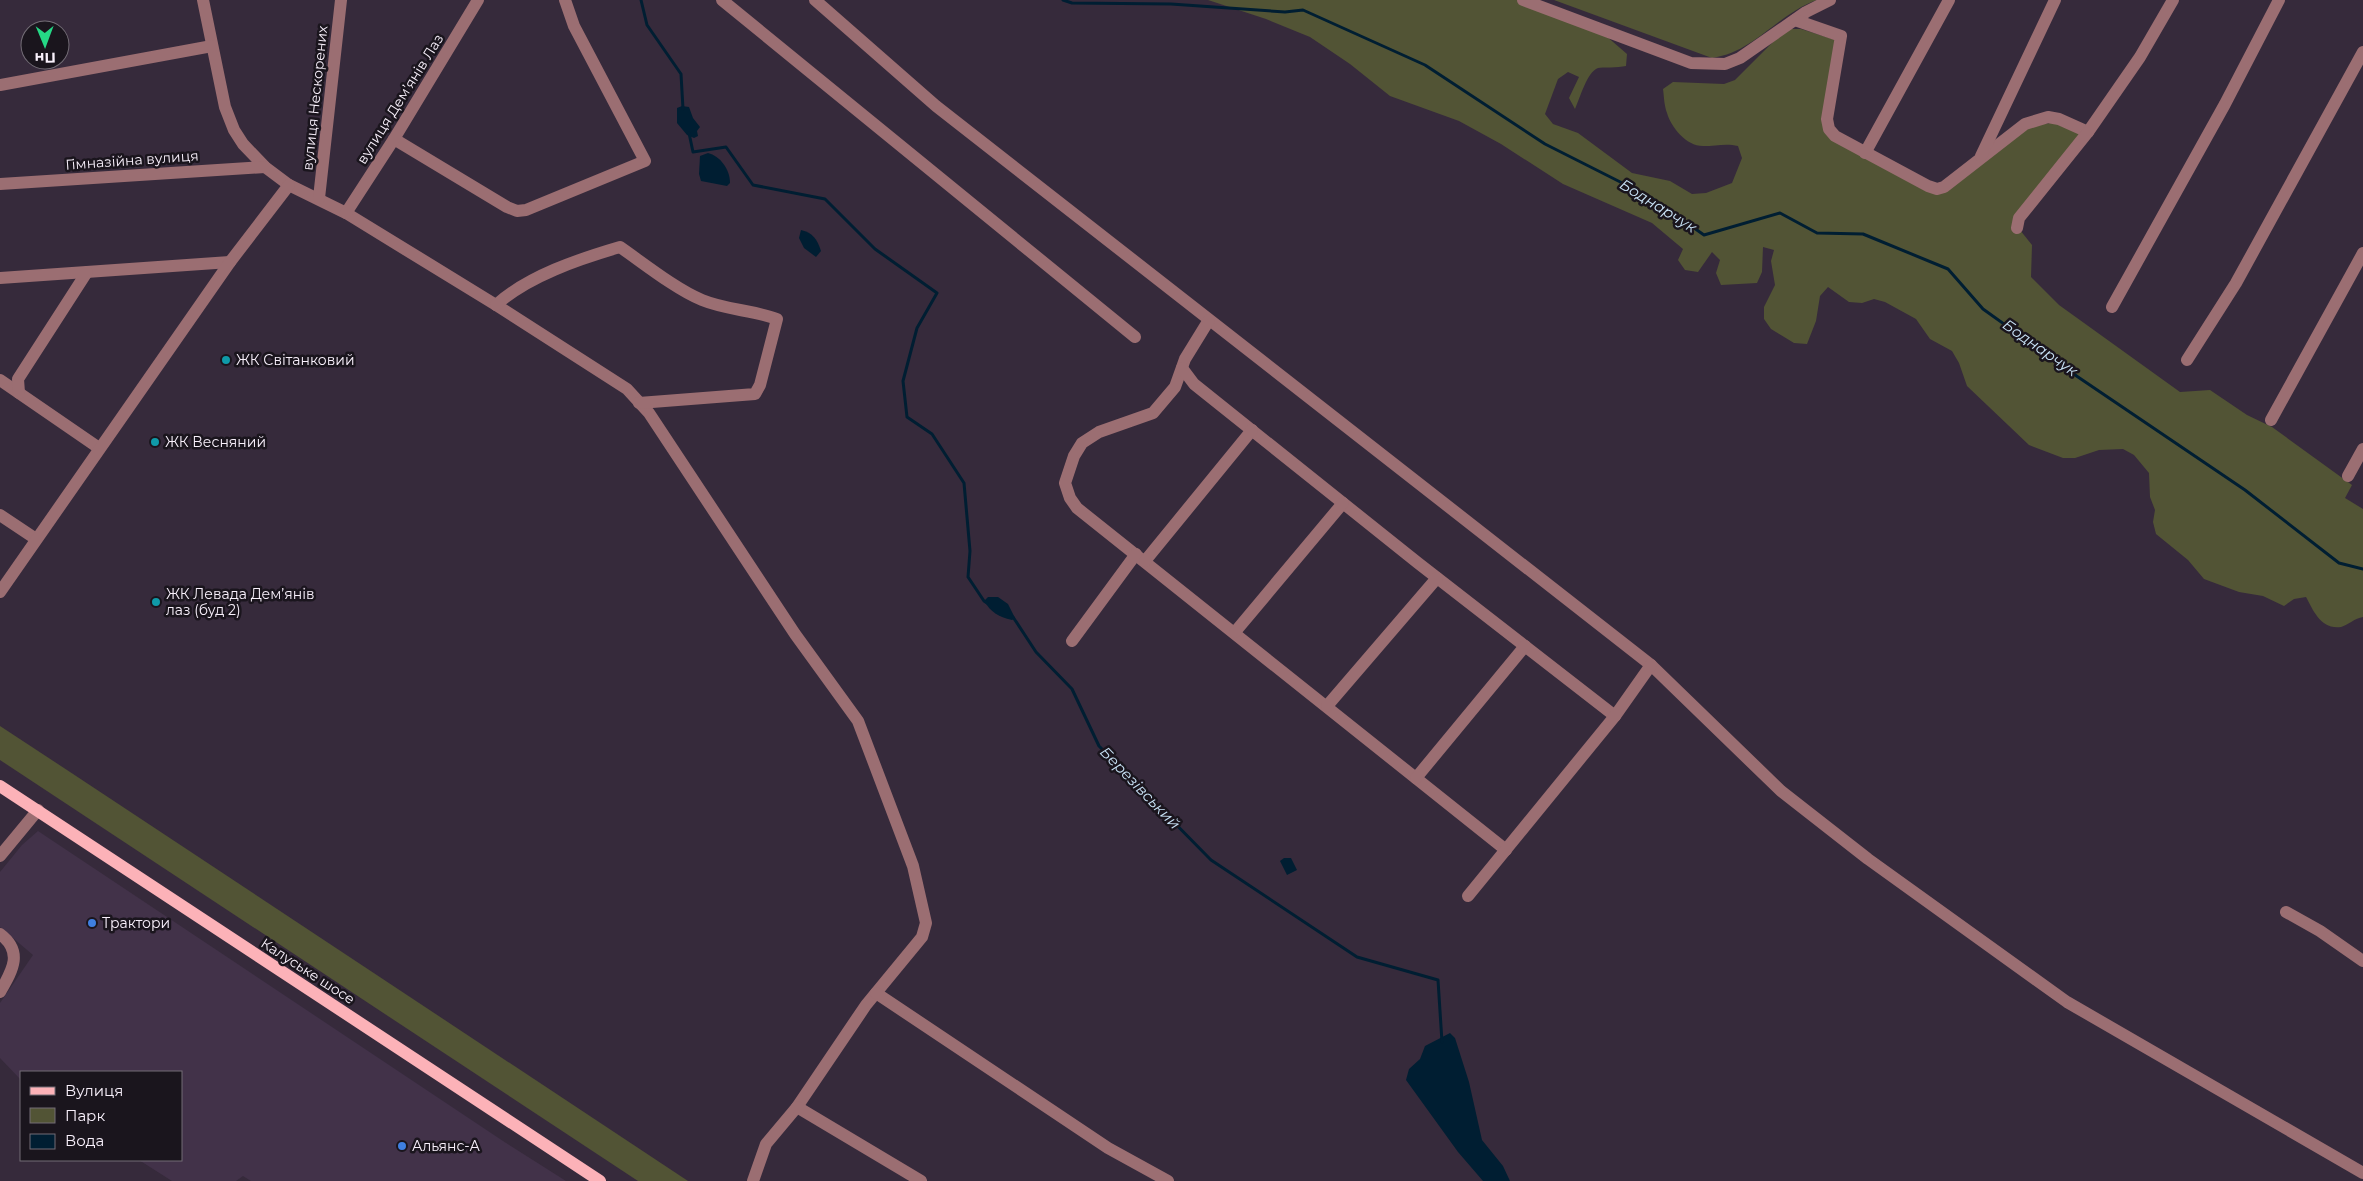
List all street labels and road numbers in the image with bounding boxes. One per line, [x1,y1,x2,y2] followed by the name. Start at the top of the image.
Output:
[298,24,332,171] street label: вулиця Нескорених
[353,31,447,167] street label: вулиця Демʼянів Лаз
[65,146,199,174] street label: Гімназійна вулиця
[258,934,358,1008] street label: Калуське шосе

